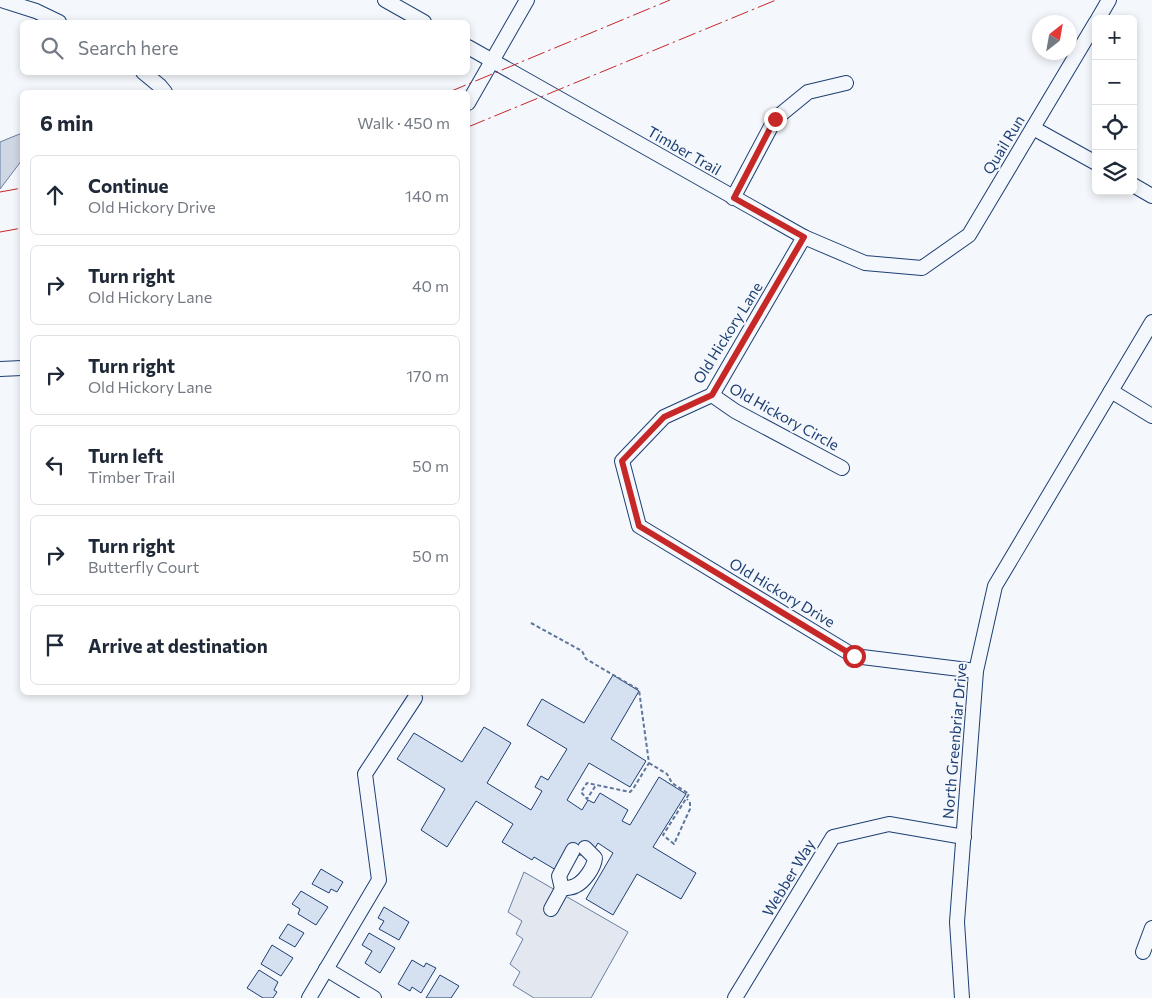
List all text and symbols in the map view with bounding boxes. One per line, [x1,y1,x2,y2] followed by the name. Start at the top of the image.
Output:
[1032,15,1077,60] north arrow
[1092,15,1137,195] map controls
[1092,15,1137,60] button: +
[20,20,470,75] search box
[38,34,66,62] icon: search
[78,36,178,59] text: Search here
[1092,60,1137,105] button: −
[1092,105,1137,150] button: locate
[764,108,787,131] route end
[40,110,93,135] text: 6 min
[978,112,1028,177] street label: Quail Run
[357,113,450,132] text: Walk · 450 m
[645,122,724,178] street label: Timber Trail
[1092,150,1137,195] button: layers
[88,174,168,197] text: Continue
[41,181,69,209] icon: ahead
[405,186,449,205] text: 140 m
[88,197,216,216] text: Old Hickory Drive
[88,264,175,287] text: Turn right
[41,271,69,299] icon: right
[412,276,449,295] text: 40 m
[689,278,766,387] street label: Old Hickory Lane
[88,287,212,306] text: Old Hickory Lane
[88,354,175,377] text: Turn right
[41,361,69,389] icon: right
[406,366,449,385] text: 170 m
[88,377,212,396] text: Old Hickory Lane
[727,379,842,454] street label: Old Hickory Circle
[88,444,163,467] text: Turn left
[41,451,69,479] icon: left
[412,456,449,475] text: 50 m
[88,467,175,486] text: Timber Trail
[88,534,175,557] text: Turn right
[41,541,69,569] icon: right
[412,546,449,565] text: 50 m
[727,554,839,631] street label: Old Hickory Drive
[88,557,199,576] text: Butterfly Court
[41,631,69,659] icon: arrive
[88,634,268,657] text: Arrive at destination
[843,645,866,668] route start
[938,662,970,820] street label: North Greenbriar Drive
[758,836,818,919] street label: Webber Way

